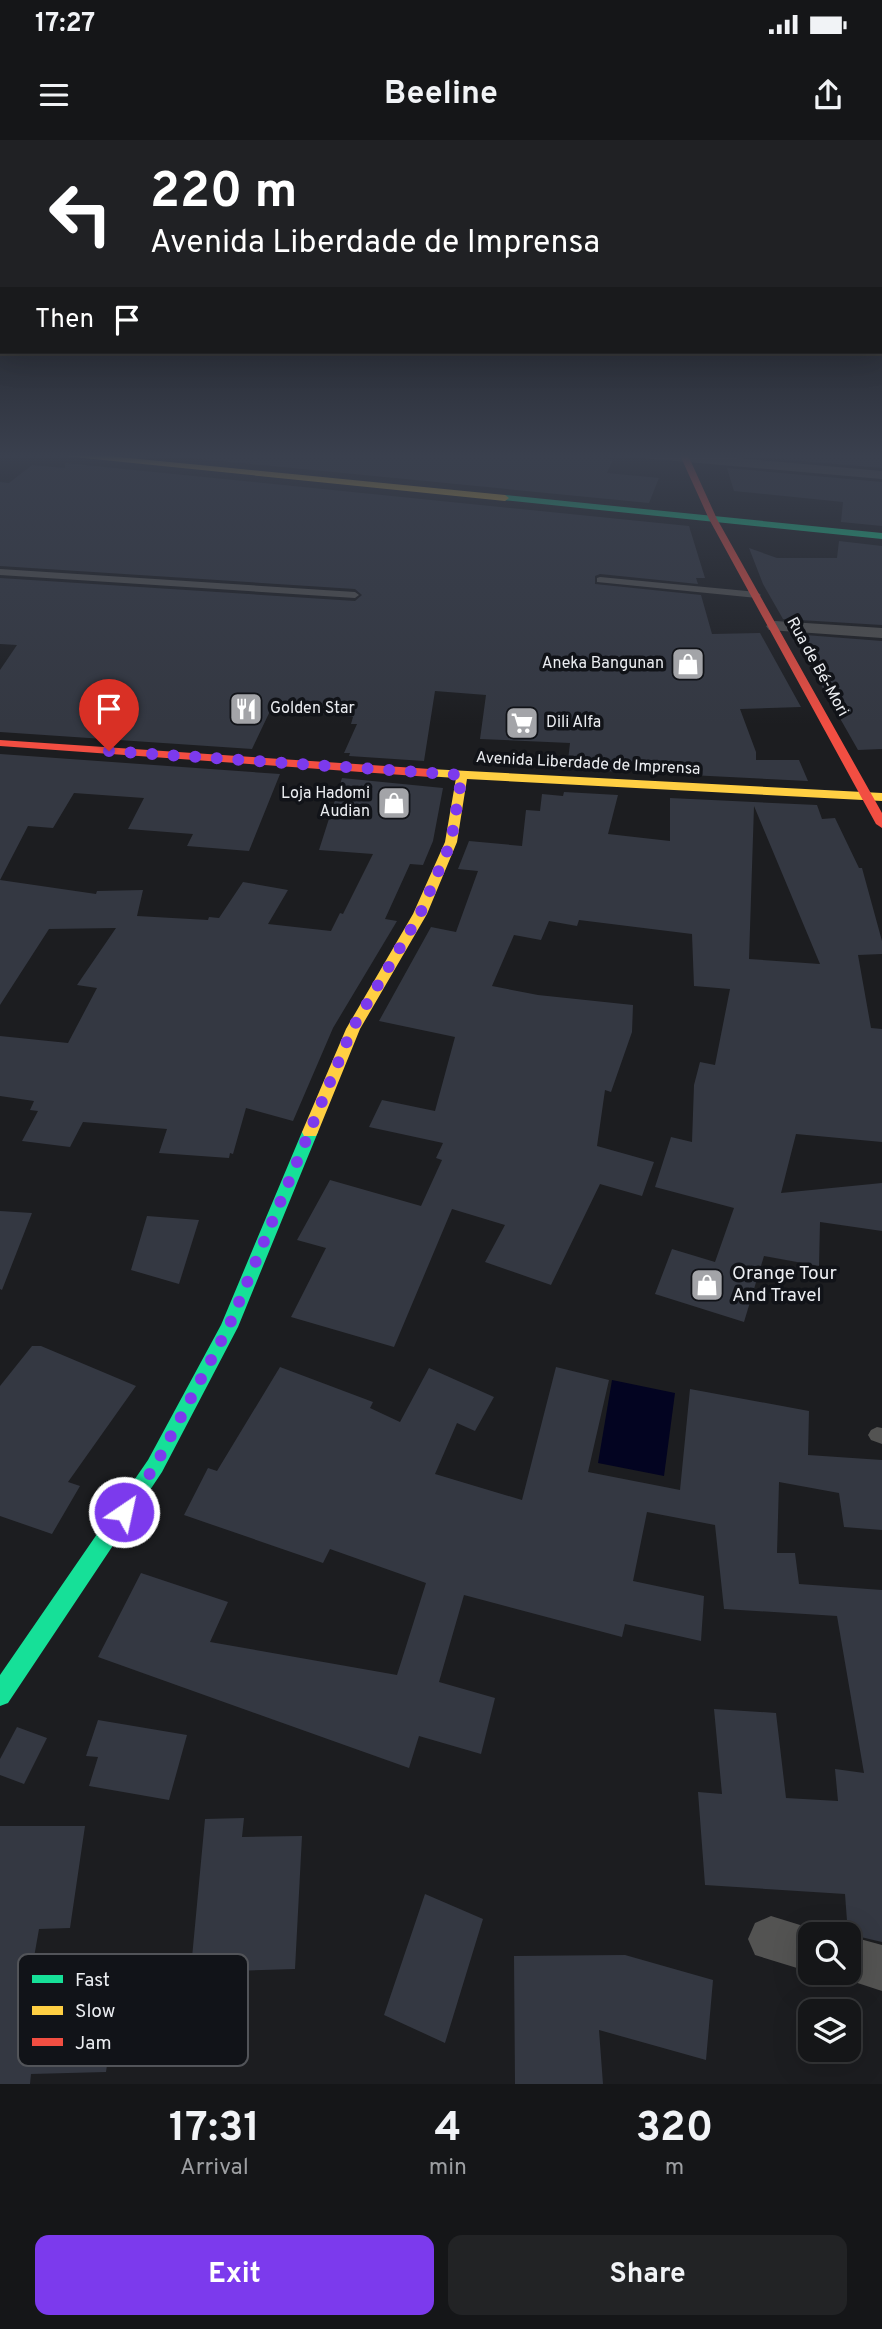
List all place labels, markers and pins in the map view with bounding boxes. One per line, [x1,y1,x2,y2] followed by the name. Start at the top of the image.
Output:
[669,645,707,683] shop icon: Aneka Bangunan
[542,654,664,674] place label: Aneka Bangunan
[79,679,139,751] pin
[227,690,265,728] restaurant icon: Golden Star
[270,699,355,719] place label: Golden Star
[503,704,541,742] supermarket icon: Dili Alfa
[546,713,601,733] place label: Dili Alfa
[281,784,370,822] place label: Loja Hadomi Audian
[375,784,413,822] shop icon: Loja Hadomi Audian
[732,1262,838,1308] place label: Orange Tour And Travel
[688,1266,726,1304] shop icon: Orange Tour And Travel

